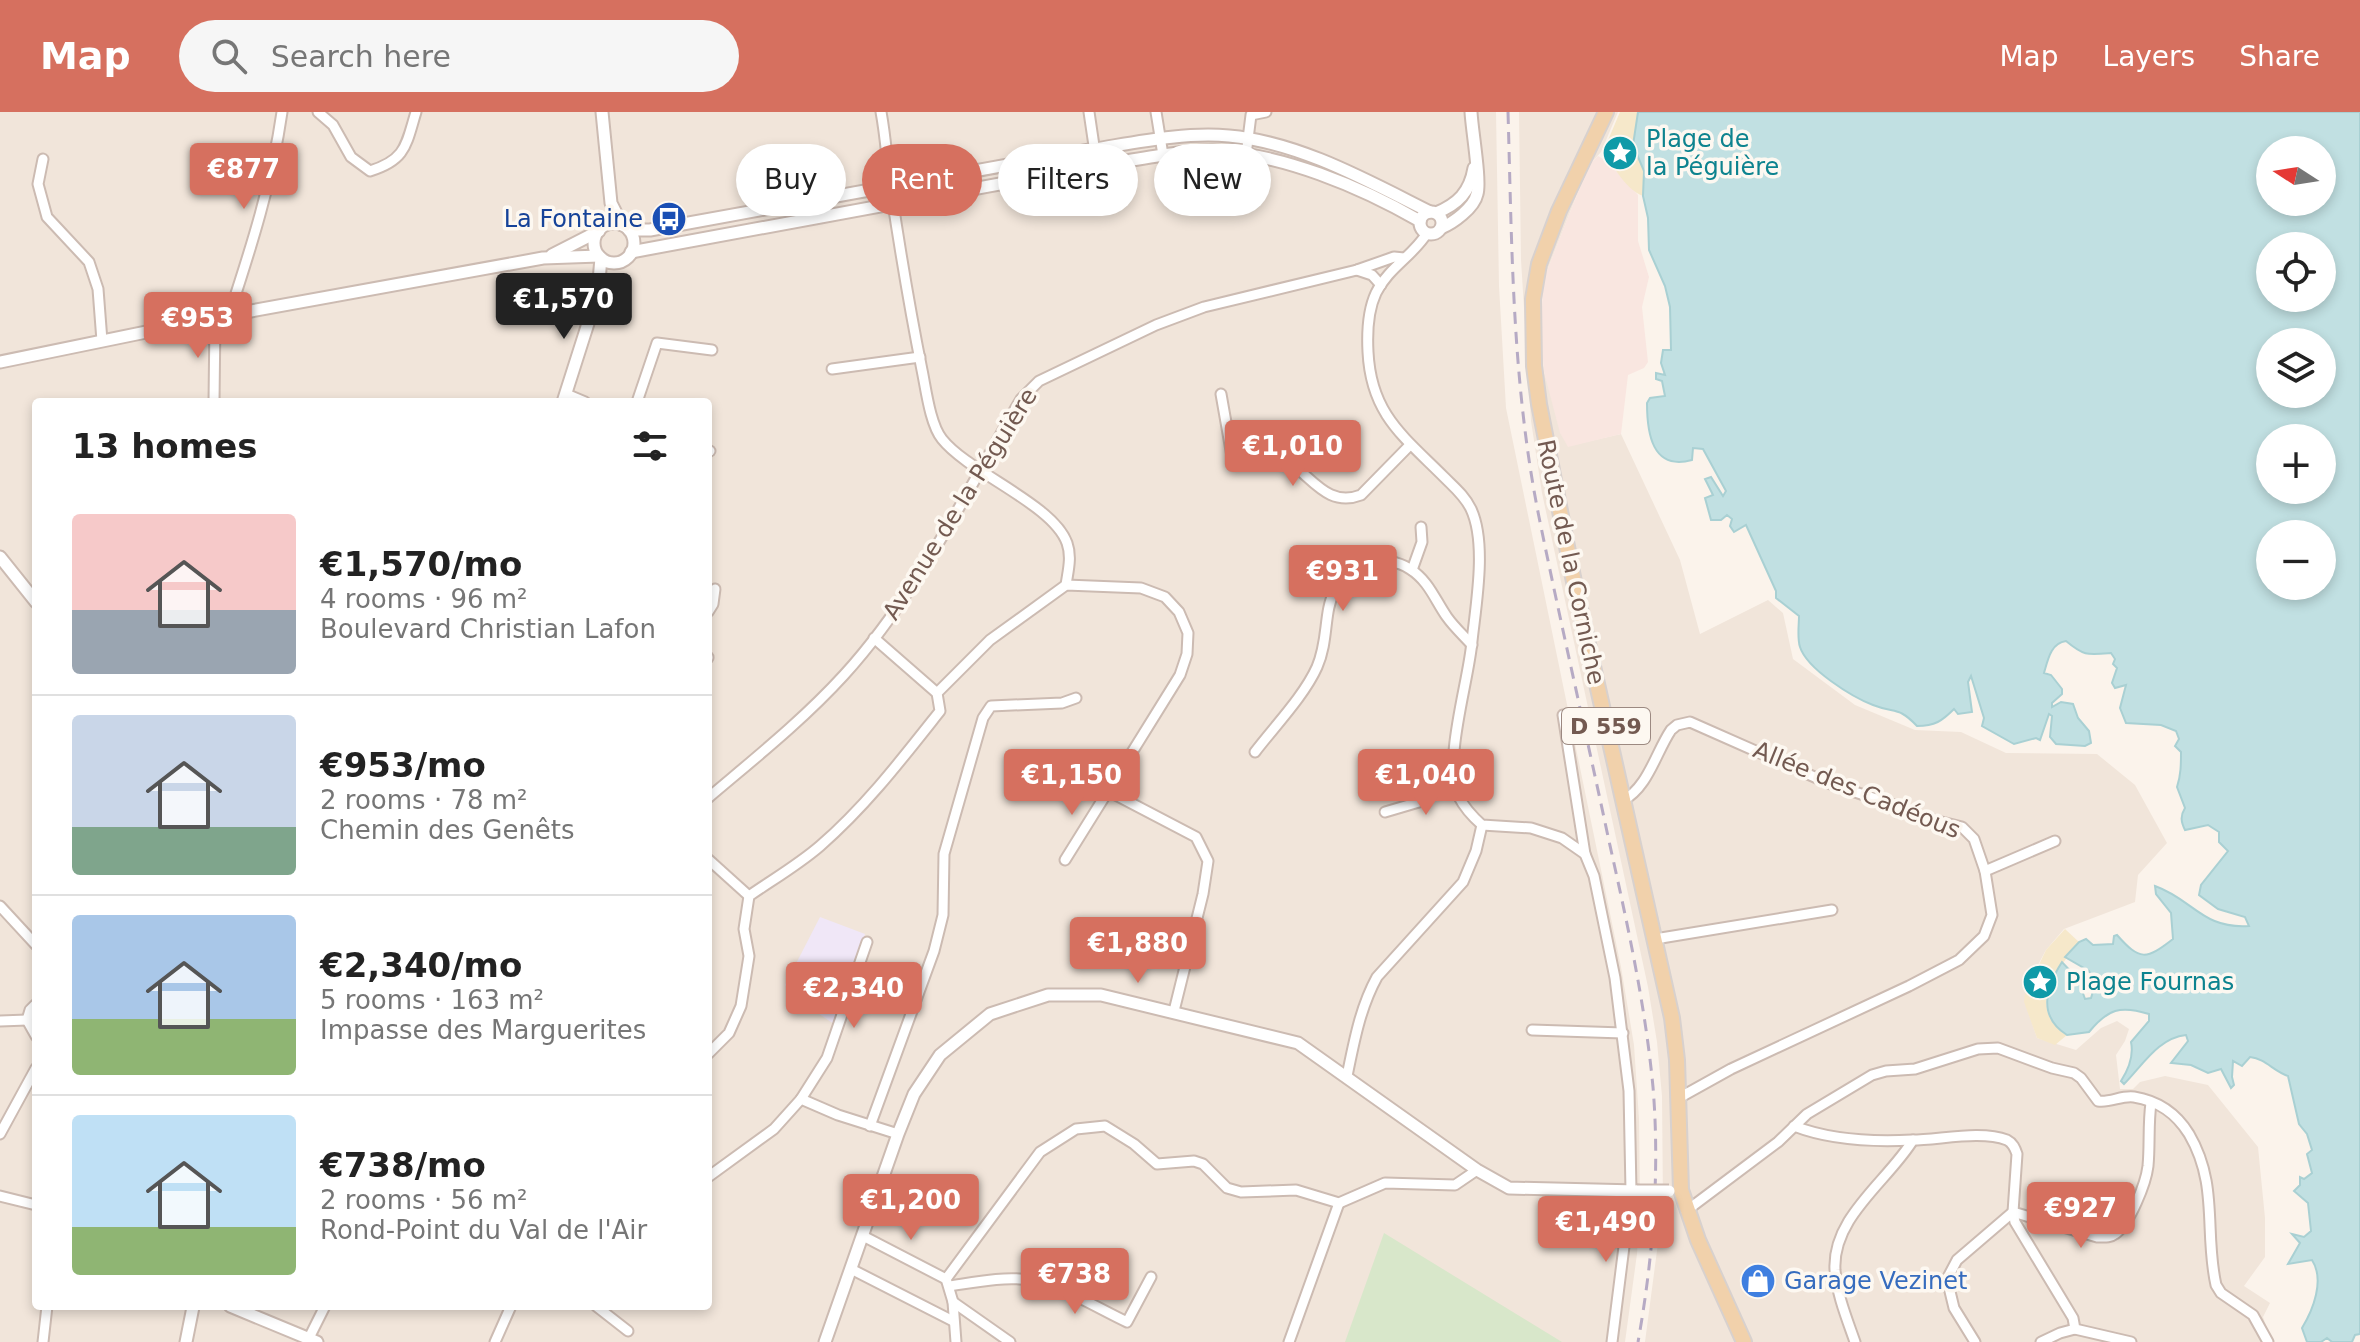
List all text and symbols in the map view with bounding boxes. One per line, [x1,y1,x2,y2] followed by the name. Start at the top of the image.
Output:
[179,20,739,92] search box
[40,34,131,78] text: Map
[207,34,251,78] icon: search
[271,39,451,74] text: Search here
[1999,40,2059,73] text: Map
[2103,40,2195,73] text: Layers
[2239,40,2320,73] text: Share
[1646,125,1779,181] place label: Plage de la Péguière
[1601,134,1639,172] place icon: Plage de la Péguière
[2256,136,2336,216] north arrow
[2256,136,2336,600] map controls
[197,143,291,211] pin: €877
[736,144,846,216] chip: Buy
[862,144,982,216] chip: Rent
[998,144,1138,216] chip: Filters
[1154,144,1271,216] chip: New
[208,154,280,184] text: €877
[650,200,688,238] bus stop icon: La Fontaine
[504,205,643,233] place label: La Fontaine
[2256,232,2336,312] button: locate
[499,273,629,341] pin: €1,570
[514,284,614,314] text: €1,570
[151,292,245,360] pin: €953
[162,303,234,333] text: €953
[2256,328,2336,408] button: layers
[877,383,1043,625] street label: Avenue de la Péguière
[1228,420,1358,488] pin: €1,010
[628,424,672,468] icon: filters
[2256,424,2336,504] button: +
[72,426,257,466] text: 13 homes
[1243,431,1343,461] text: €1,010
[1531,437,1611,687] street label: Route de la Corniche
[2256,520,2336,600] button: −
[320,544,522,584] text: €1,570/mo
[1296,545,1390,613] pin: €931
[136,546,232,642] icon: home
[1307,556,1379,586] text: €931
[320,584,528,614] text: 4 rooms · 96 m²
[320,614,656,644] text: Boulevard Christian Lafon
[1562,708,1650,744] road number: D 559
[1749,736,1965,844] street label: Allée des Cadéous
[320,745,486,785] text: €953/mo
[136,747,232,843] icon: home
[1007,749,1137,817] pin: €1,150
[1361,749,1491,817] pin: €1,040
[1022,760,1122,790] text: €1,150
[1376,760,1476,790] text: €1,040
[320,785,528,815] text: 2 rooms · 78 m²
[320,815,575,845] text: Chemin des Genêts
[1073,917,1203,985] pin: €1,880
[1088,928,1188,958] text: €1,880
[320,945,522,985] text: €2,340/mo
[136,947,232,1043] icon: home
[789,962,919,1030] pin: €2,340
[2021,963,2059,1001] place icon: Plage Fournas
[2066,968,2234,996] place label: Plage Fournas
[804,973,904,1003] text: €2,340
[320,985,544,1015] text: 5 rooms · 163 m²
[320,1015,646,1045] text: Impasse des Marguerites
[320,1145,486,1185] text: €738/mo
[136,1147,232,1243] icon: home
[846,1174,976,1242] pin: €1,200
[2034,1182,2128,1250] pin: €927
[320,1185,528,1215] text: 2 rooms · 56 m²
[861,1185,961,1215] text: €1,200
[2045,1193,2117,1223] text: €927
[1541,1196,1671,1264] pin: €1,490
[1556,1207,1656,1237] text: €1,490
[320,1215,647,1245] text: Rond-Point du Val de l'Air
[1028,1248,1122,1316] pin: €738
[1039,1259,1111,1289] text: €738
[1739,1262,1777,1300] shop icon: Garage Vezinet
[1784,1267,1967,1295] place label: Garage Vezinet

